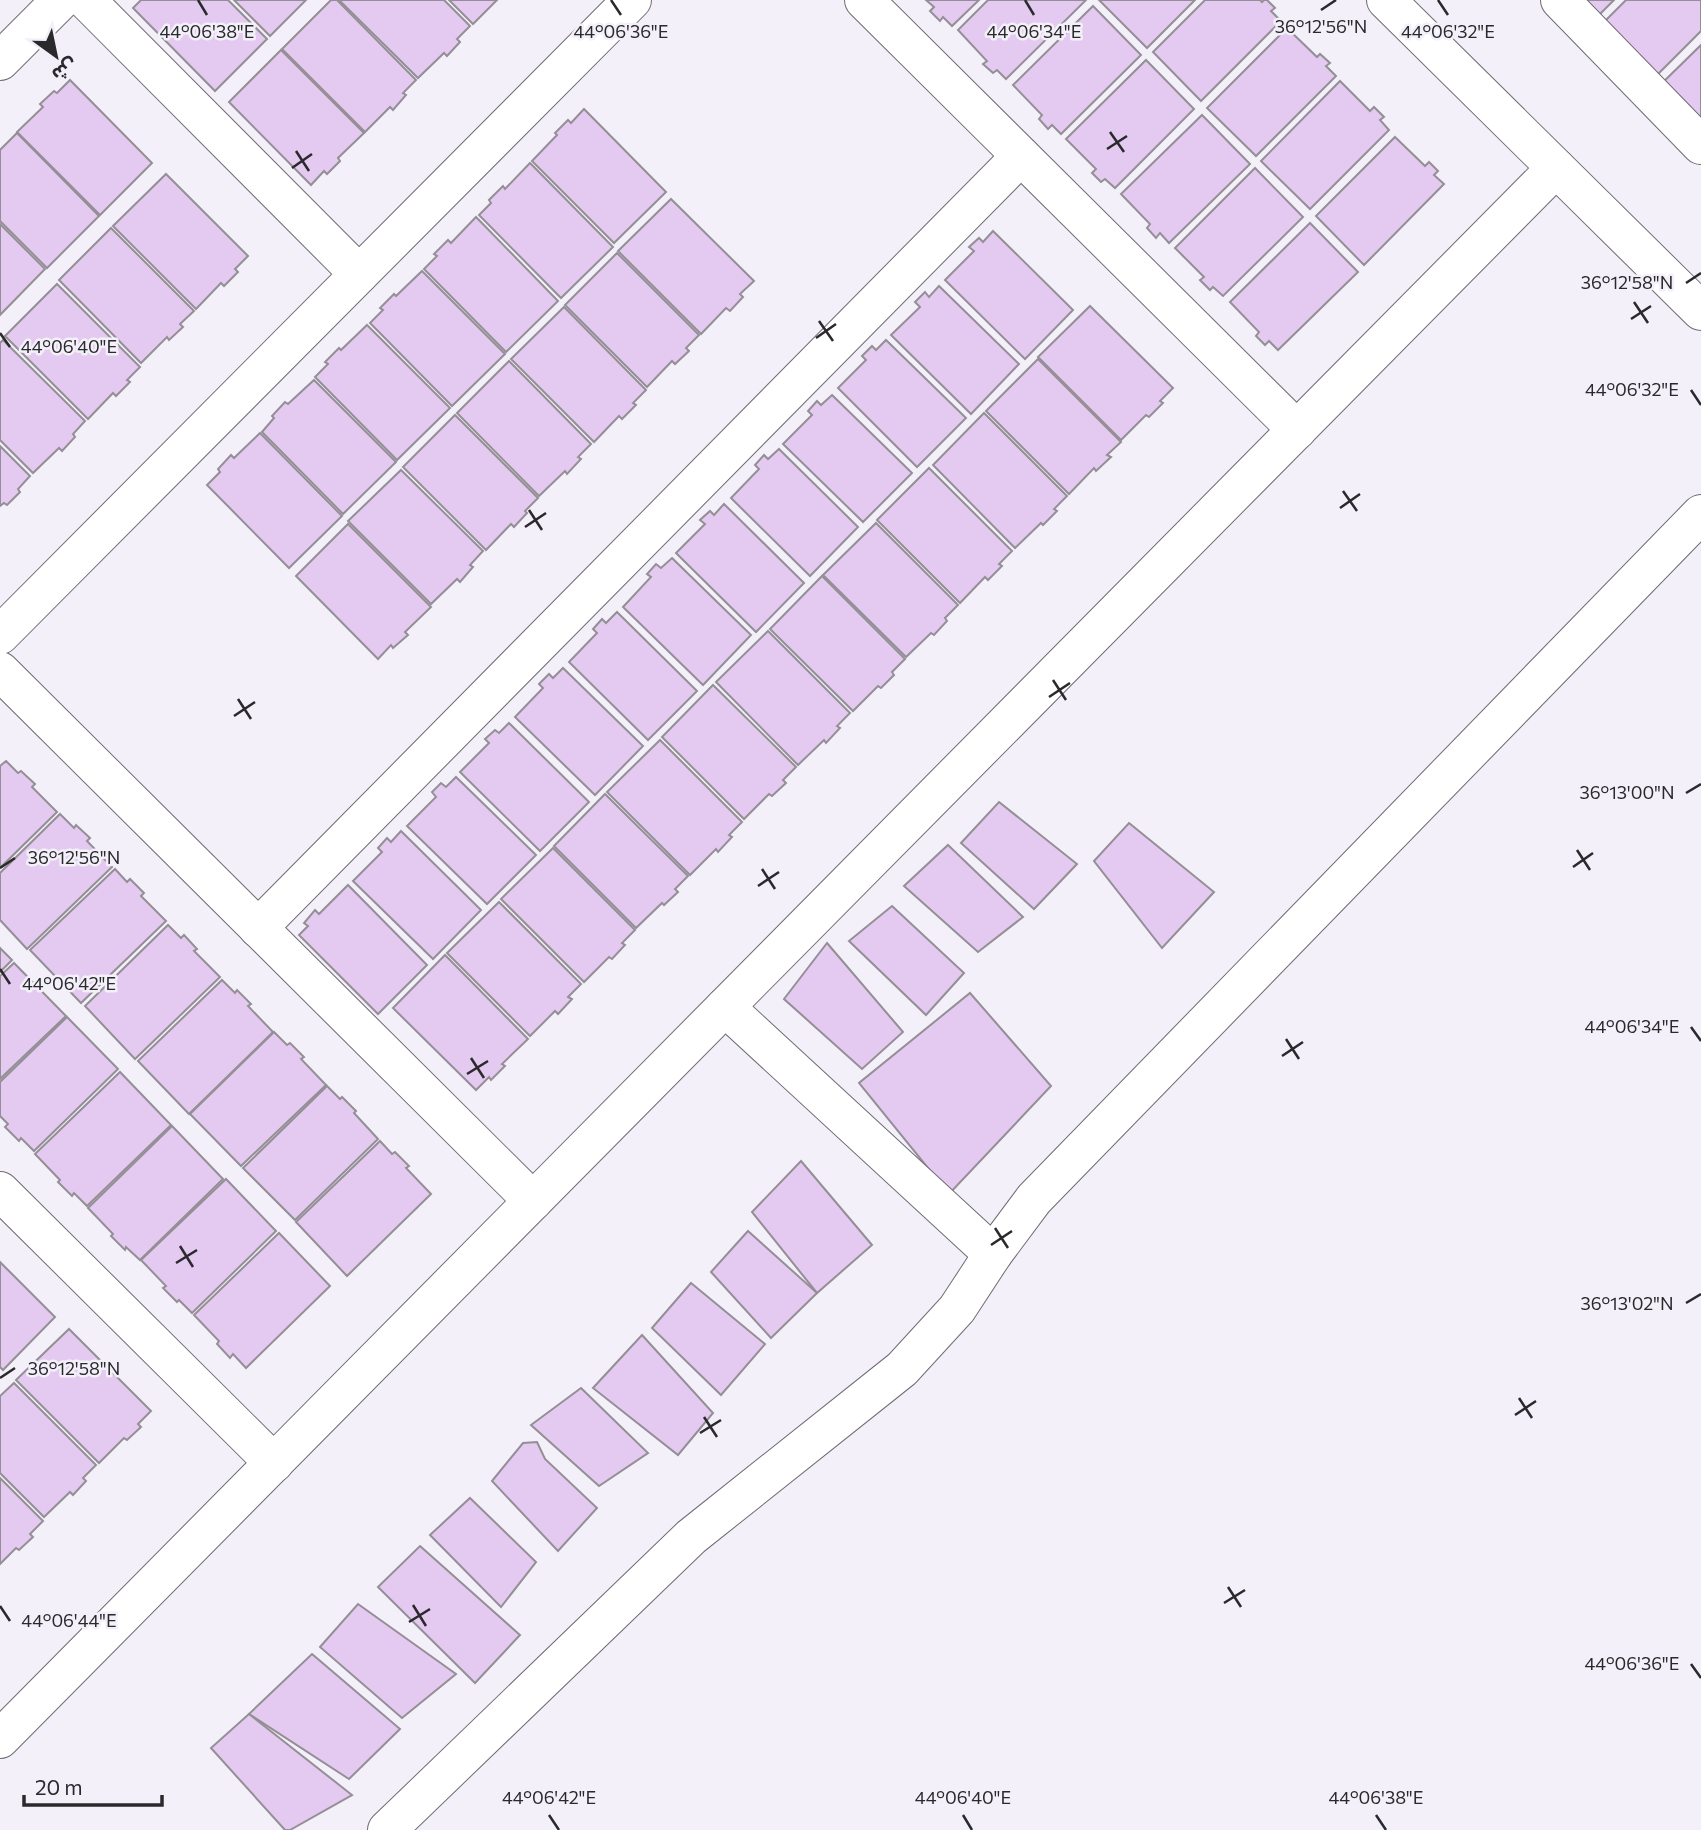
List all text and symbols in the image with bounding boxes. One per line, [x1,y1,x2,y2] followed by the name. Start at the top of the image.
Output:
[1275,15,1367,37] text: 36°12'56"N
[160,20,254,42] text: 44°06'38"E
[574,20,668,42] text: 44°06'36"E
[987,20,1081,42] text: 44°06'34"E
[1401,20,1495,42] text: 44°06'32"E
[21,21,91,91] north arrow
[48,54,83,87] text: ش
[1581,271,1673,293] text: 36°12'58"N
[21,335,117,357] text: 44°06'40"E
[1585,378,1679,400] text: 44°06'32"E
[1580,781,1674,803] text: 36°13'00"N
[28,846,120,868] text: 36°12'56"N
[22,972,116,994] text: 44°06'42"E
[1585,1015,1679,1037] text: 44°06'34"E
[1580,1292,1674,1314] text: 36°13'02"N
[28,1357,120,1379] text: 36°12'58"N
[21,1609,117,1631] text: 44°06'44"E
[1585,1652,1679,1674] text: 44°06'36"E
[24,1764,163,1808] scale bar
[35,1774,83,1799] text: 20 m
[502,1786,596,1808] text: 44°06'42"E
[915,1786,1011,1808] text: 44°06'40"E
[1329,1786,1423,1808] text: 44°06'38"E

